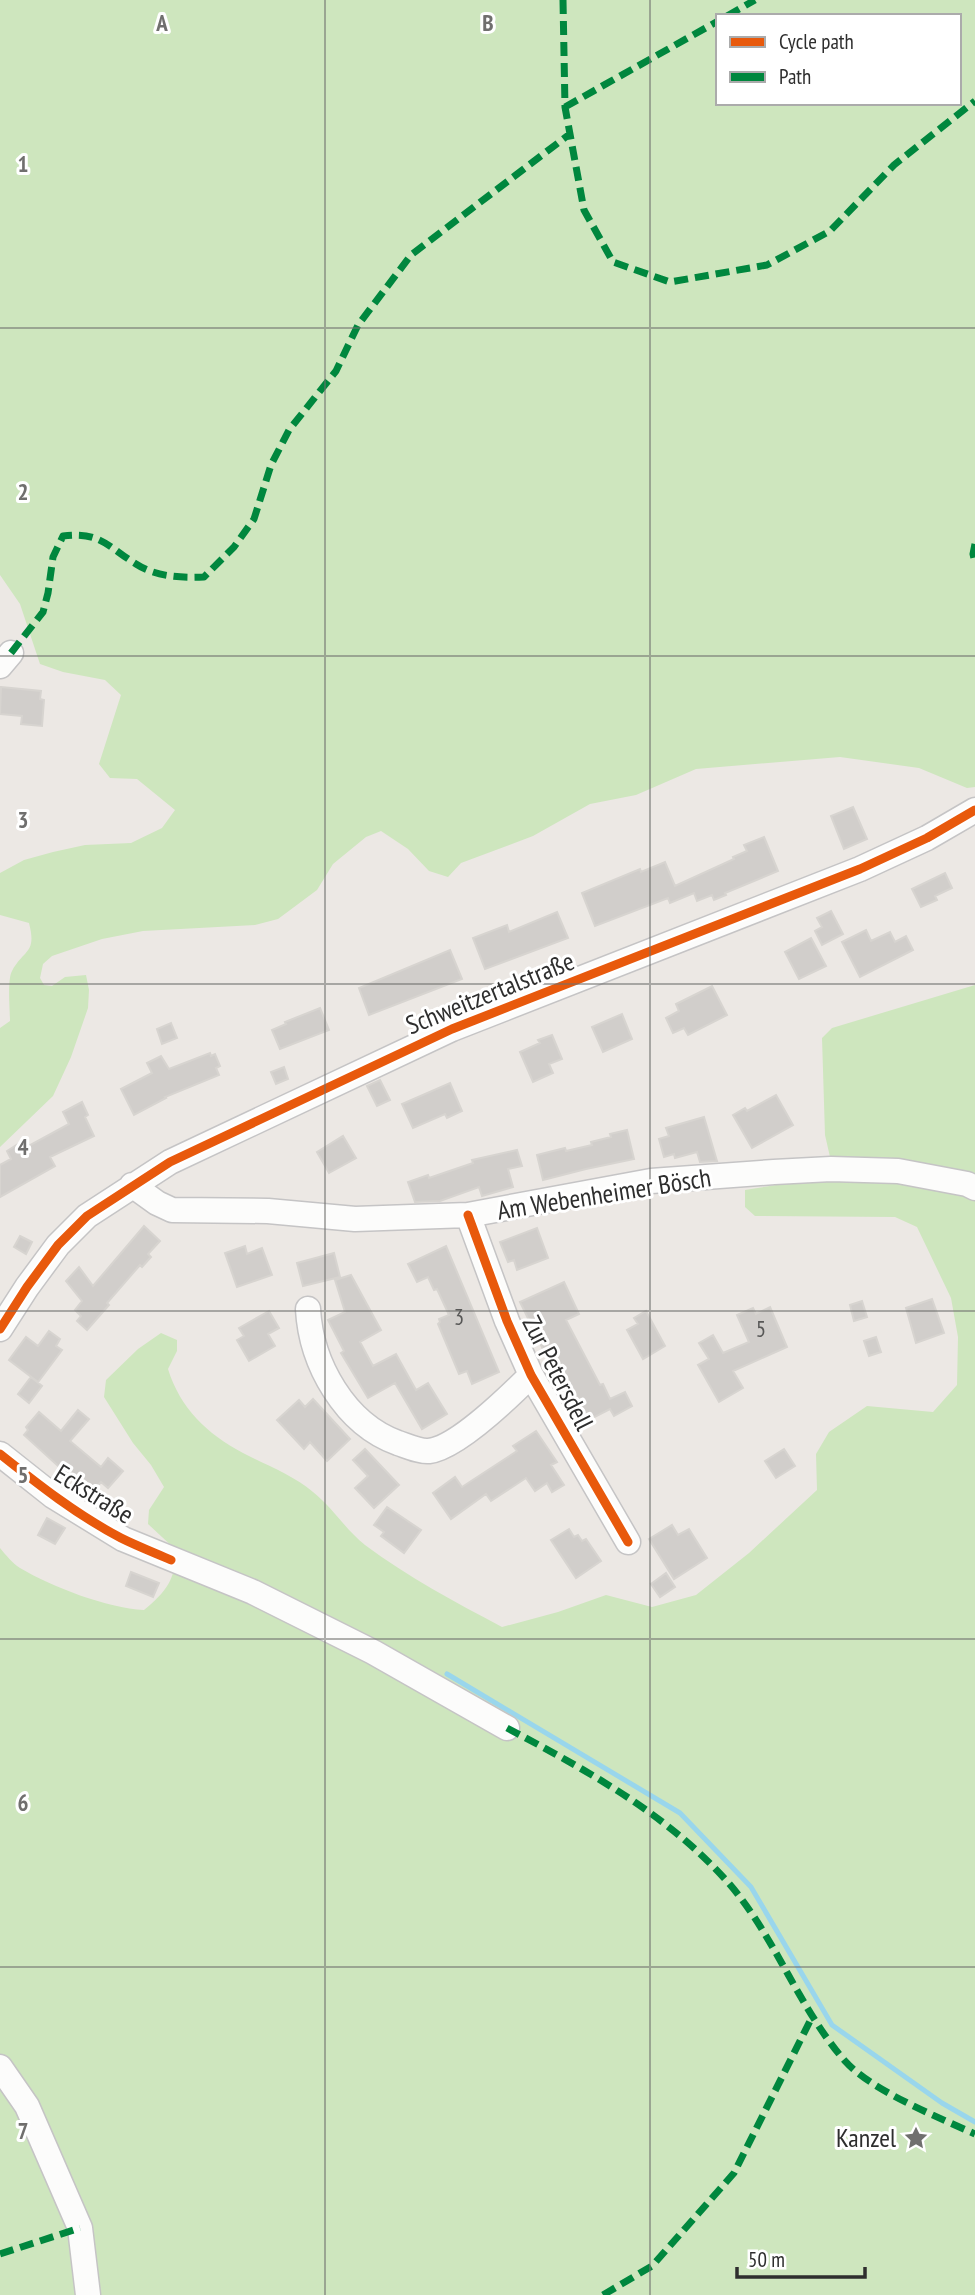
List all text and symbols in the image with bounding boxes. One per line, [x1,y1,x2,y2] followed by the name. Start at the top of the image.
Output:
[155,8,168,37] text: A
[482,8,494,37] text: B
[716,14,961,105] legend
[779,28,854,55] text: Cycle path
[779,63,811,90] text: Path
[18,149,29,178] text: 1
[18,477,29,506] text: 2
[18,805,29,834] text: 3
[401,944,579,1041] street label: Schweitzertalstraße
[18,1132,29,1161] text: 4
[495,1160,713,1227] street label: Am Webenheimer Bösch
[454,1302,464,1331] house number: 3
[516,1310,601,1436] street label: Zur Petersdell
[756,1314,766,1343] house number: 5
[48,1456,140,1531] street label: Eckstraße
[18,1460,29,1489] text: 5
[18,1788,29,1817] text: 6
[18,2116,29,2145] text: 7
[836,2121,896,2154] place label: Kanzel
[902,2124,930,2152] place icon: Kanzel
[737,2236,865,2280] scale bar
[748,2246,785,2273] text: 50 m

